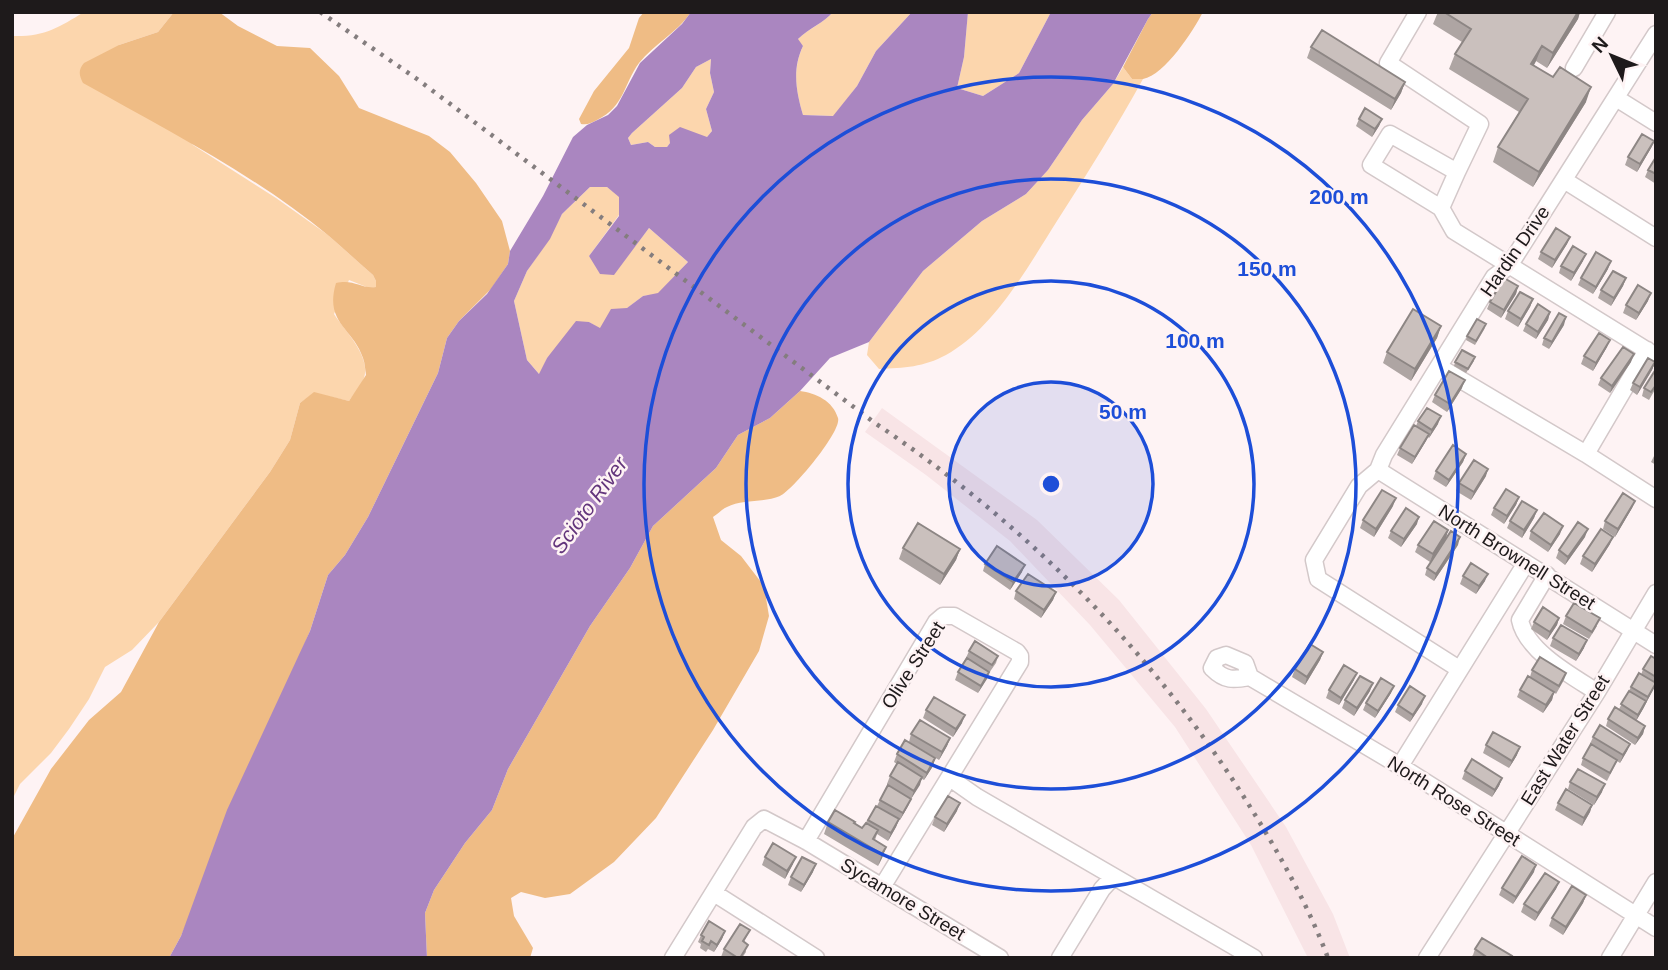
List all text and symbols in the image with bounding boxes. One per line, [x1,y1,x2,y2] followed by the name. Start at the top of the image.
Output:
[1577,21,1647,91] north arrow
[1588,33,1612,57] text: N
[1309,185,1369,208] text: 200 m
[1476,202,1554,300] street label: Hardin Drive
[1237,257,1297,280] text: 150 m
[1165,329,1225,352] text: 100 m
[1099,400,1147,423] text: 50 m
[546,452,632,558] water label: Scioto River
[1039,472,1063,496] centre of rings
[1435,500,1600,614] street label: North Brownell Street
[877,617,949,712] street label: Olive Street
[1517,671,1614,809] street label: East Water Street
[1384,752,1525,851] street label: North Rose Street
[837,854,970,945] street label: Sycamore Street

